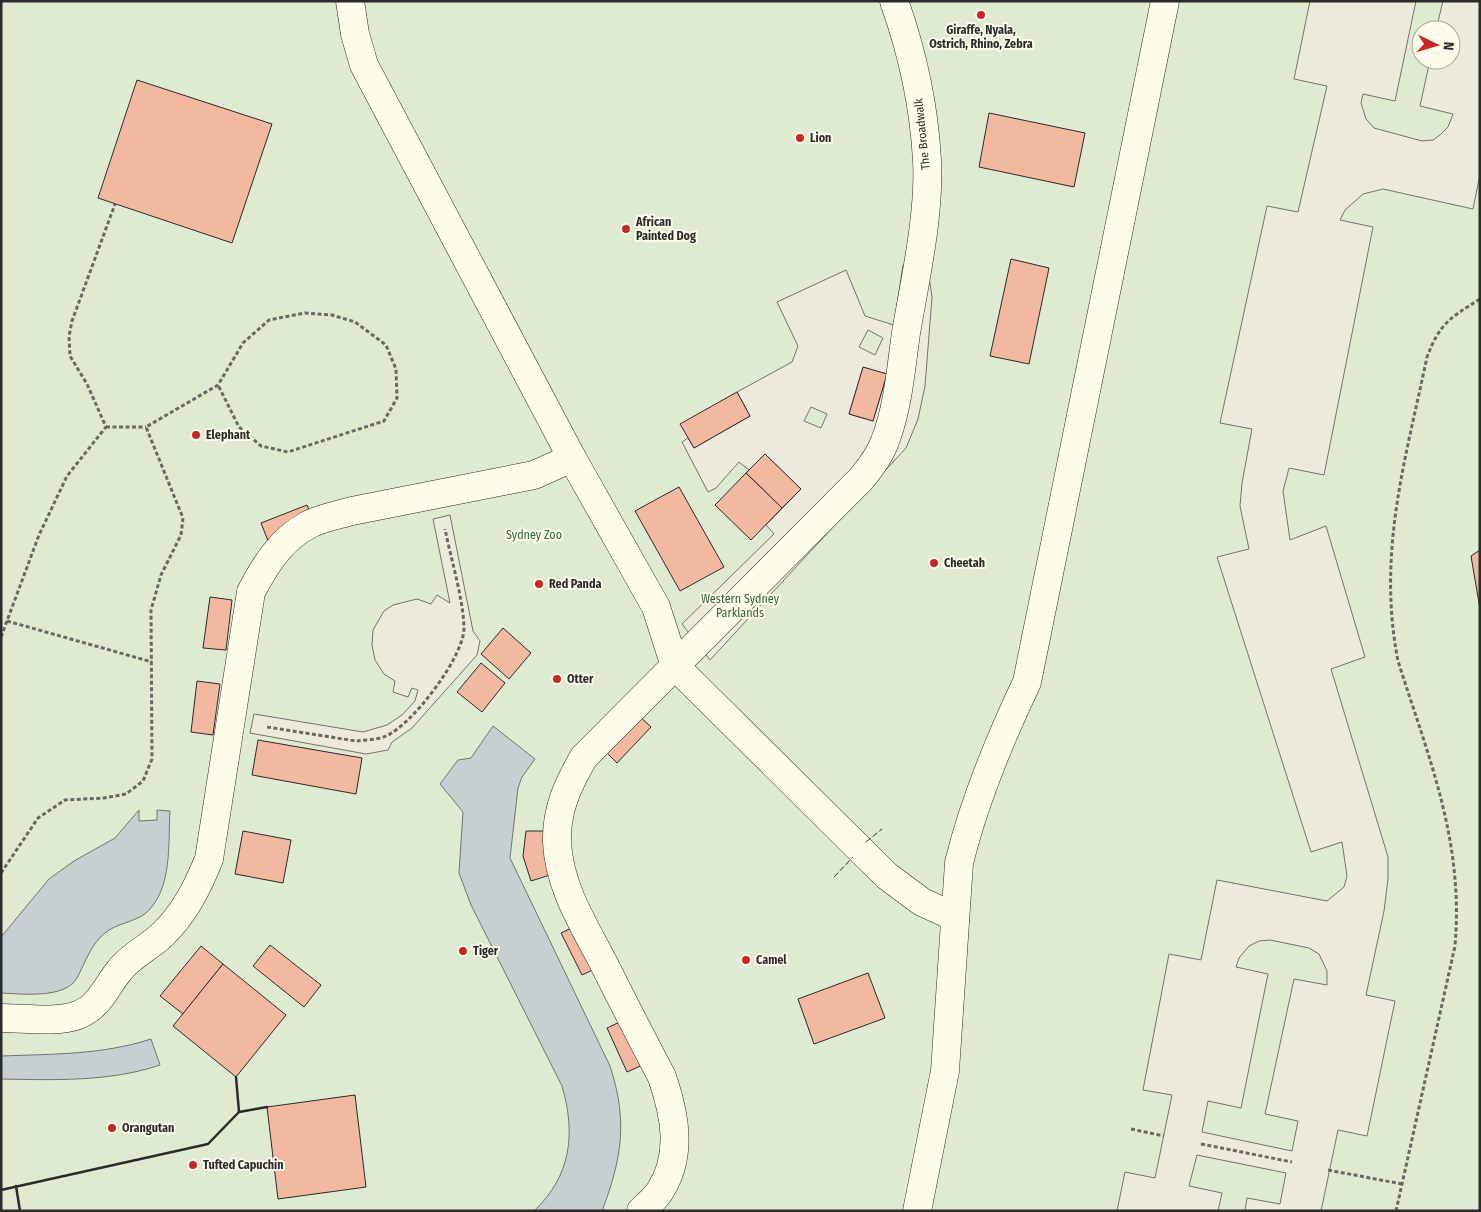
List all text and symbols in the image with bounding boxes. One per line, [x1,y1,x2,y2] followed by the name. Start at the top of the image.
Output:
[975,9,987,21] marker: Giraffe, Nyala, Ostrich, Rhino, Zebra
[1411,20,1461,70] north arrow
[929,23,1033,51] place label: Giraffe, Nyala, Ostrich, Rhino, Zebra
[1440,41,1457,51] text: N
[911,97,933,170] street label: The Broadwalk
[810,131,831,145] place label: Lion
[794,132,806,144] marker: Lion
[635,215,696,243] place label: African Painted Dog
[620,223,632,235] marker: African Painted Dog
[206,428,251,442] place label: Elephant
[190,429,202,441] marker: Elephant
[506,528,562,542] park label: Sydney Zoo
[944,556,985,570] place label: Cheetah
[928,557,940,569] marker: Cheetah
[549,577,601,591] place label: Red Panda
[533,578,545,590] marker: Red Panda
[701,592,780,620] park label: Western Sydney Parklands
[567,672,594,686] place label: Otter
[551,673,563,685] marker: Otter
[473,944,499,958] place label: Tiger
[457,945,469,957] marker: Tiger
[756,953,787,967] place label: Camel
[740,954,752,966] marker: Camel
[122,1121,174,1135] place label: Orangutan
[106,1122,118,1134] marker: Orangutan
[203,1158,284,1172] place label: Tufted Capuchin
[187,1159,199,1171] marker: Tufted Capuchin

